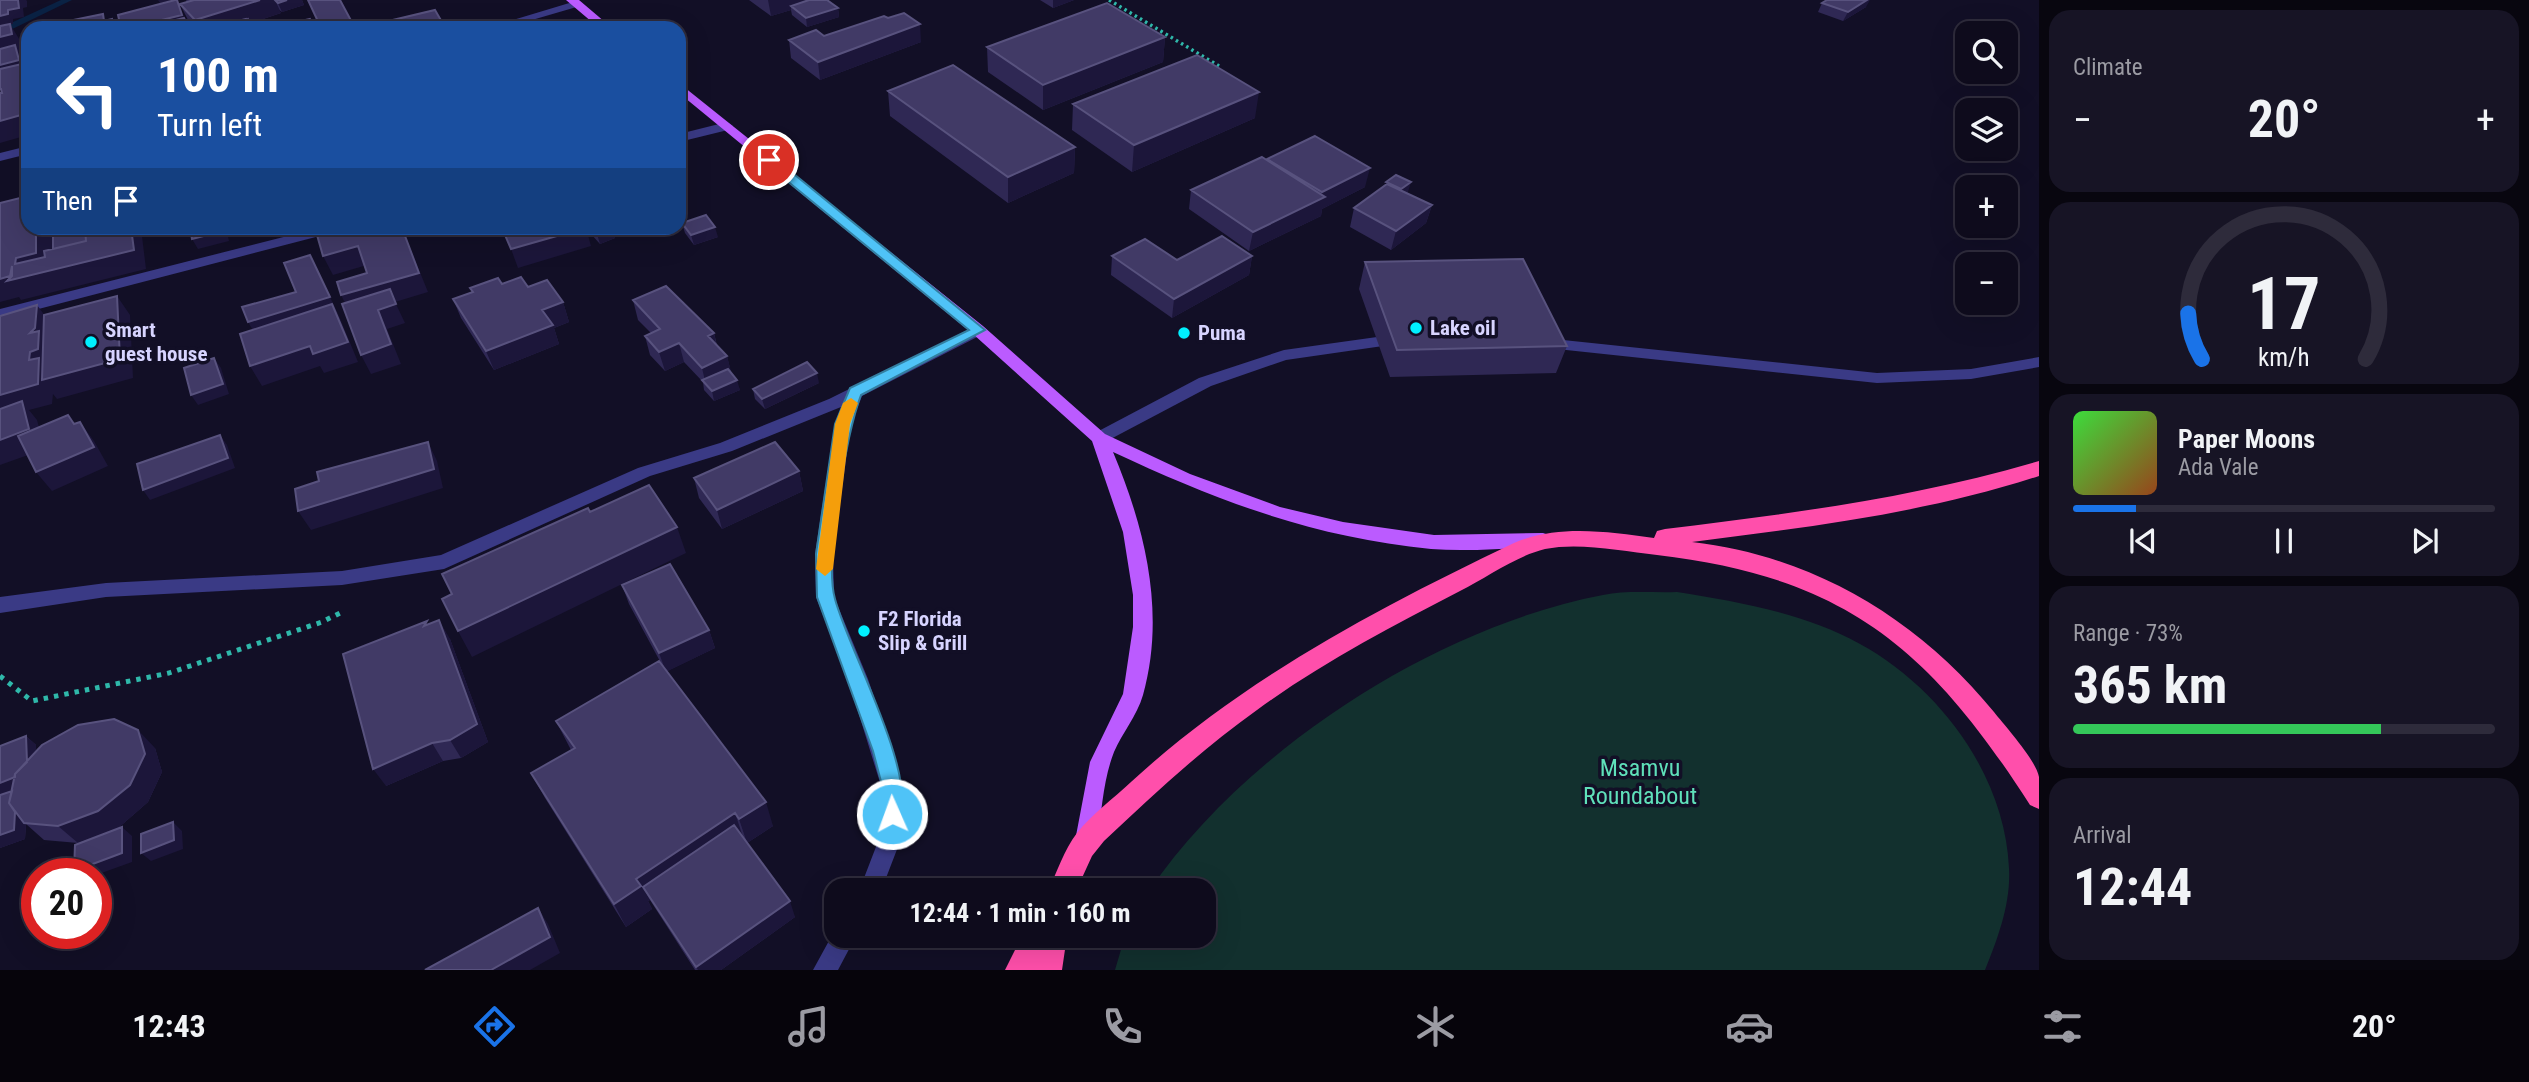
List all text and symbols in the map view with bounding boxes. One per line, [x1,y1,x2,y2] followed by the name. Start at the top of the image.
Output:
[1955,21,2018,315] map controls
[1955,21,2018,84] button: search
[157,47,279,104] text: 100 m
[42,49,133,140] icon: left
[2073,54,2143,81] text: Climate
[2248,89,2320,150] text: 20°
[1955,98,2018,161] button: layers
[2073,98,2092,142] text: −
[2476,98,2495,142] text: +
[157,106,262,144] text: Turn left
[739,130,799,190] pin
[750,141,788,179] icon: arrive
[1955,175,2018,238] button: +
[107,182,145,220] icon: arrive
[42,186,93,216] text: Then
[1955,252,2018,315] button: −
[2247,261,2321,347] text: 17
[1430,316,1496,340] place label: Lake oil
[105,318,207,366] place label: Smart guest house
[1408,320,1424,336] marker: Lake oil
[1198,321,1246,345] place label: Puma
[1176,325,1192,341] marker: Puma
[83,334,99,350] marker: Smart guest house
[2258,343,2310,372] text: km/h
[2178,424,2315,454] text: Paper Moons
[2178,454,2258,481] text: Ada Vale
[2124,522,2162,560] icon: previous
[2265,522,2303,560] icon: pause
[2406,522,2444,560] icon: next
[878,607,967,655] place label: F2 Florida Slip & Grill
[2073,620,2183,647] text: Range · 73%
[856,623,872,639] marker: F2 Florida Slip & Grill
[2073,655,2227,716] text: 365 km
[1583,754,1697,810] park label: Msamvu Roundabout
[855,777,929,851] position arrow
[2073,822,2132,849] text: Arrival
[2073,857,2192,918] text: 12:44
[21,858,112,949] speed limit sign: 20
[910,898,1130,928] text: 12:44 · 1 min · 160 m
[470,1002,519,1051] icon: directions
[784,1002,833,1051] icon: music
[1098,1002,1147,1051] icon: phone
[1411,1002,1460,1051] icon: climate
[1725,1002,1774,1051] icon: car
[2038,1002,2087,1051] icon: filters
[132,1007,206,1045] text: 12:43
[2352,1007,2397,1045] text: 20°

